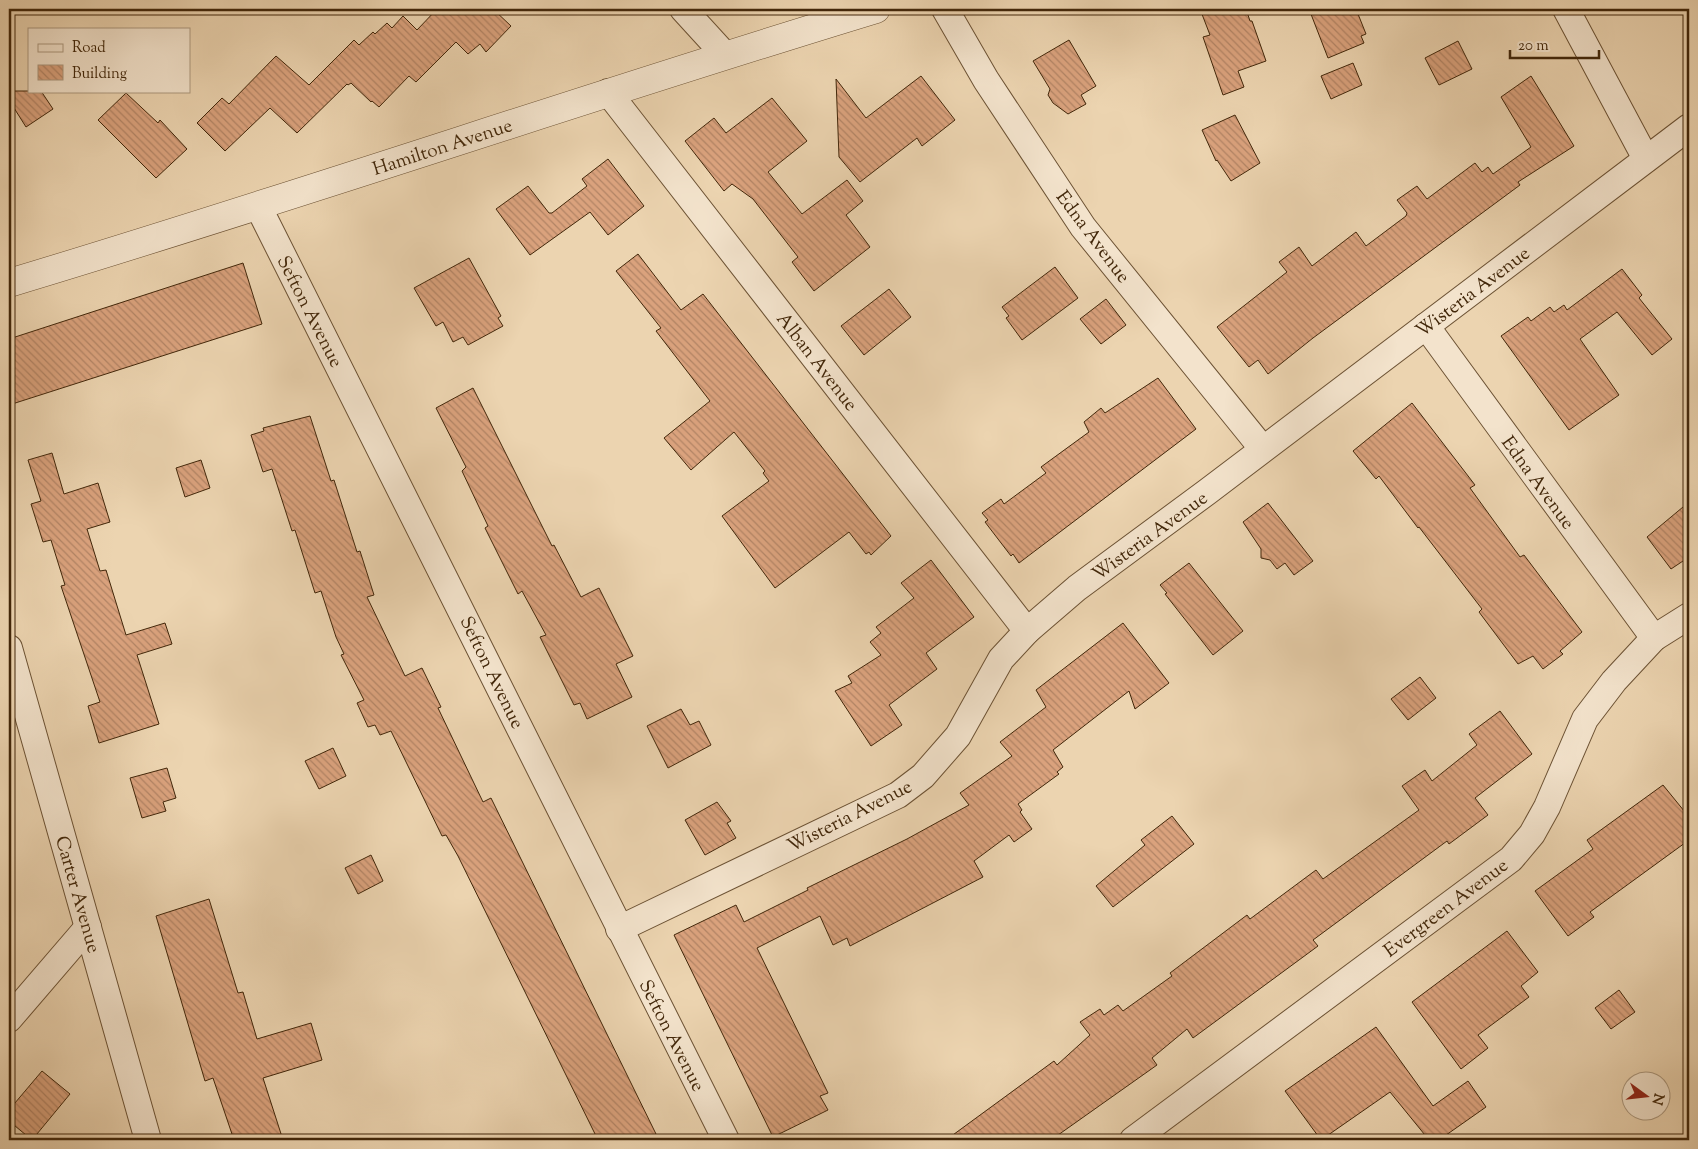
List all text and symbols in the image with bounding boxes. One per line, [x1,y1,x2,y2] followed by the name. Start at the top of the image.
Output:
[28,28,190,92] legend
[1510,28,1599,60] scale bar
[1518,36,1549,57] text: 20 m
[72,38,106,59] text: Road
[72,64,127,85] text: Building
[369,113,516,184] street label: Hamilton Avenue
[1048,186,1136,290] street label: Edna Avenue
[1411,241,1536,345] street label: Wisteria Avenue
[269,251,349,373] street label: Sefton Avenue
[769,307,863,418] street label: Alban Avenue
[1494,431,1580,536] street label: Edna Avenue
[1087,486,1214,588] street label: Wisteria Avenue
[452,612,530,734] street label: Sefton Avenue
[783,774,917,860] street label: Wisteria Avenue
[47,833,106,957] street label: Carter Avenue
[1379,853,1515,965] street label: Evergreen Avenue
[631,975,711,1097] street label: Sefton Avenue
[1620,1072,1670,1122] north arrow
[1646,1091,1668,1107] text: N

